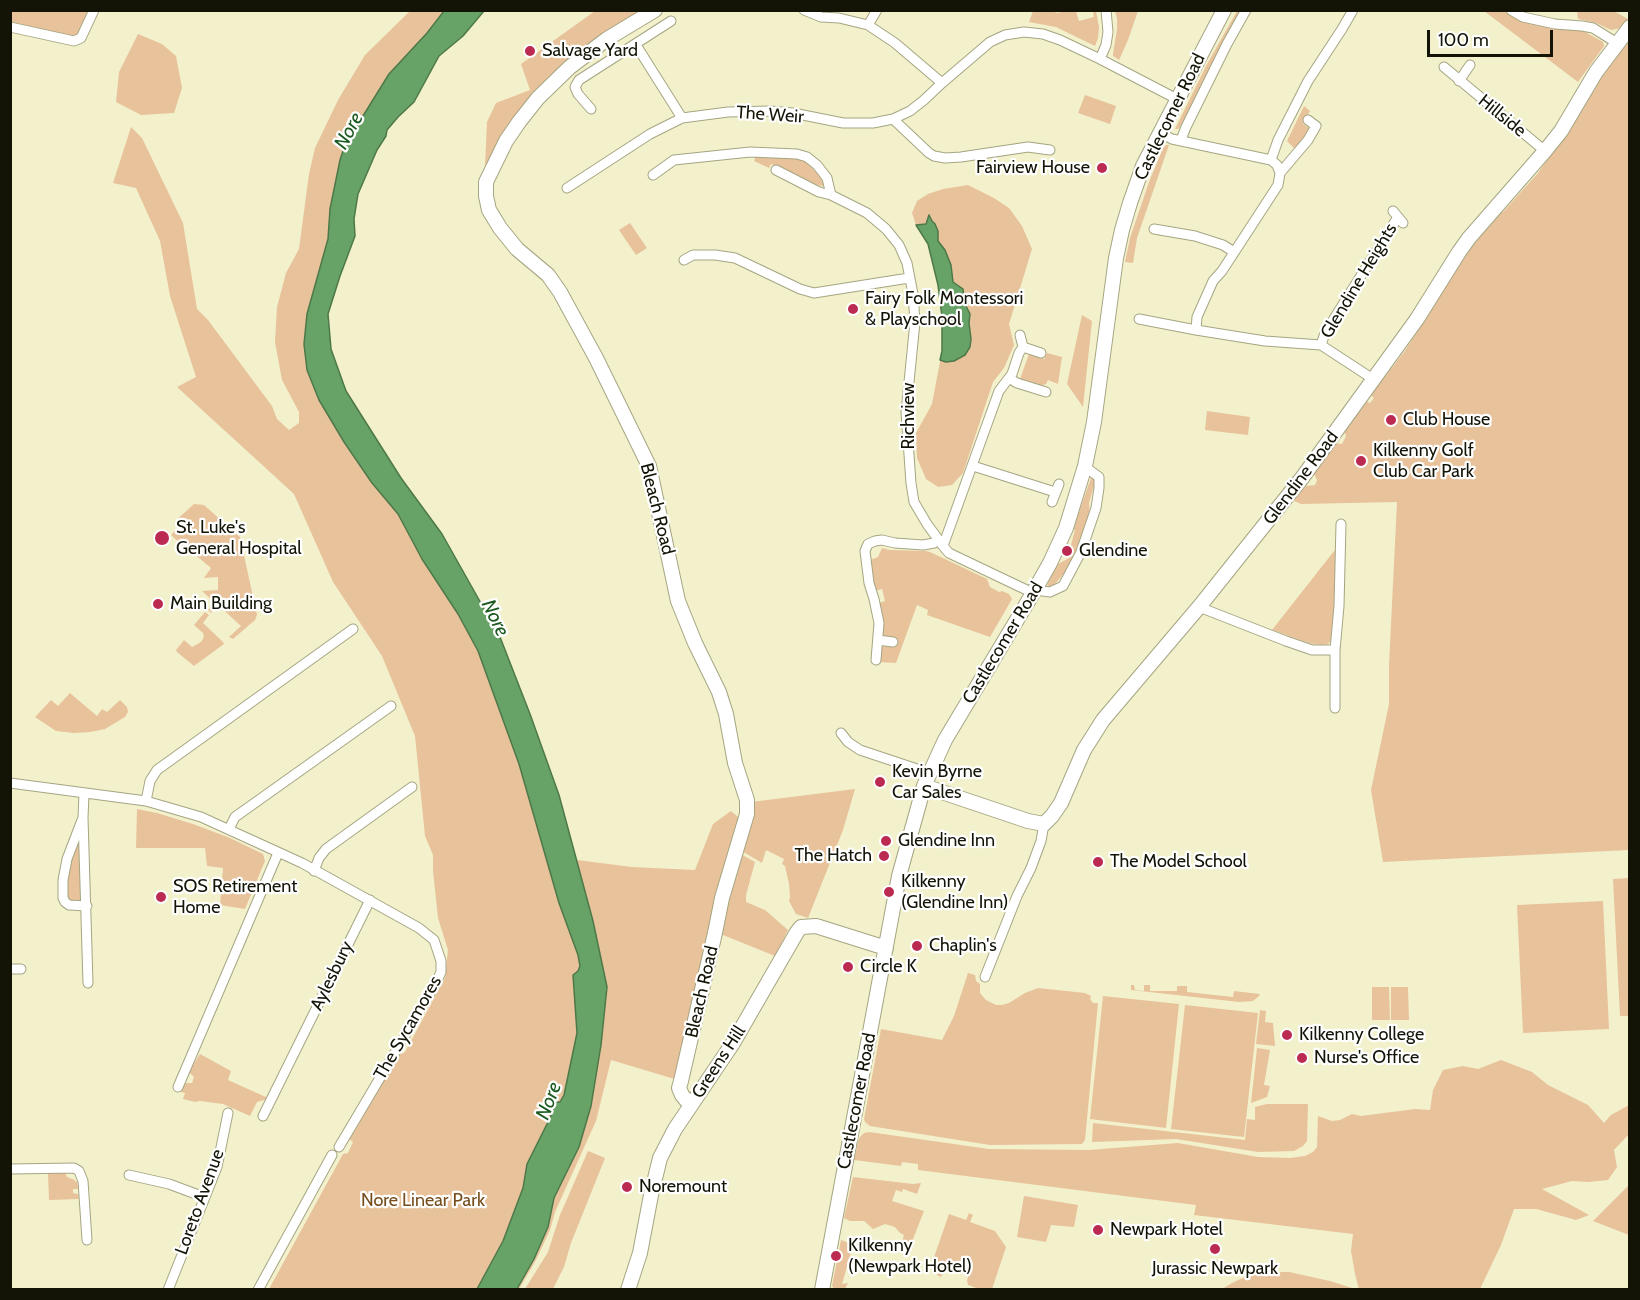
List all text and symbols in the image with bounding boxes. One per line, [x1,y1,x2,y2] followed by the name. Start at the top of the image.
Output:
[1430,18,1556,56] scale bar
[1438,29,1489,51] text: 100 m
[542,40,638,62] place label: Salvage Yard
[523,44,537,58] marker: Salvage Yard
[1130,50,1210,184] street label: Castlecomer Road
[1474,90,1530,142] street label: Hillside
[736,102,804,128] street label: The Weir
[329,108,369,154] water label: Nore
[976,157,1090,179] place label: Fairview House
[1095,161,1109,175] marker: Fairview House
[1316,220,1402,342] street label: Glendine Heights
[865,288,1023,330] place label: Fairy Folk Montessori & Playschool
[846,302,860,316] marker: Fairy Folk Montessori & Playschool
[898,382,920,450] street label: Richview
[1403,409,1490,431] place label: Club House
[1384,413,1398,427] marker: Club House
[1259,427,1343,529] street label: Glendine Road
[1373,440,1474,482] place label: Kilkenny Golf Club Car Park
[1354,454,1368,468] marker: Kilkenny Golf Club Car Park
[635,461,679,557] street label: Bleach Road
[176,517,302,560] place label: St. Luke's General Hospital
[153,529,171,547] marker: St. Luke's General Hospital
[1079,540,1148,562] place label: Glendine
[1060,544,1074,558] marker: Glendine
[958,578,1048,708] street label: Castlecomer Road
[170,593,272,615] place label: Main Building
[476,596,514,640] water label: Nore
[151,597,165,611] marker: Main Building
[892,761,982,804] place label: Kevin Byrne Car Sales
[873,775,887,789] marker: Kevin Byrne Car Sales
[898,830,995,852] place label: Glendine Inn
[879,834,893,848] marker: Glendine Inn
[795,845,872,867] place label: The Hatch
[877,849,891,863] marker: The Hatch
[1110,851,1247,873] place label: The Model School
[1091,855,1105,869] marker: The Model School
[901,871,1008,914] place label: Kilkenny (Glendine Inn)
[173,876,297,918] place label: SOS Retirement Home
[882,885,896,899] marker: Kilkenny (Glendine Inn)
[154,890,168,904] marker: SOS Retirement Home
[929,935,997,957] place label: Chaplin's
[306,938,358,1014] street label: Aylesbury
[910,939,924,953] marker: Chaplin's
[681,944,723,1040] street label: Bleach Road
[860,956,917,978] place label: Circle K
[841,960,855,974] marker: Circle K
[370,972,446,1084] street label: The Sycamores
[688,1022,750,1102] street label: Greens Hill
[1299,1024,1424,1046] place label: Kilkenny College
[1280,1028,1294,1042] marker: Kilkenny College
[833,1031,881,1171] street label: Castlecomer Road
[1314,1047,1419,1069] place label: Nurse's Office
[1295,1051,1309,1065] marker: Nurse's Office
[531,1079,567,1123] water label: Nore
[171,1146,229,1258] street label: Loreto Avenue
[639,1176,727,1198] place label: Noremount
[620,1180,634,1194] marker: Noremount
[361,1190,485,1212] park label: Nore Linear Park
[1110,1219,1223,1241] place label: Newpark Hotel
[1091,1223,1105,1237] marker: Newpark Hotel
[848,1235,972,1278] place label: Kilkenny (Newpark Hotel)
[1208,1242,1222,1256] marker: Jurassic Newpark
[829,1249,843,1263] marker: Kilkenny (Newpark Hotel)
[1152,1258,1278,1280] place label: Jurassic Newpark

